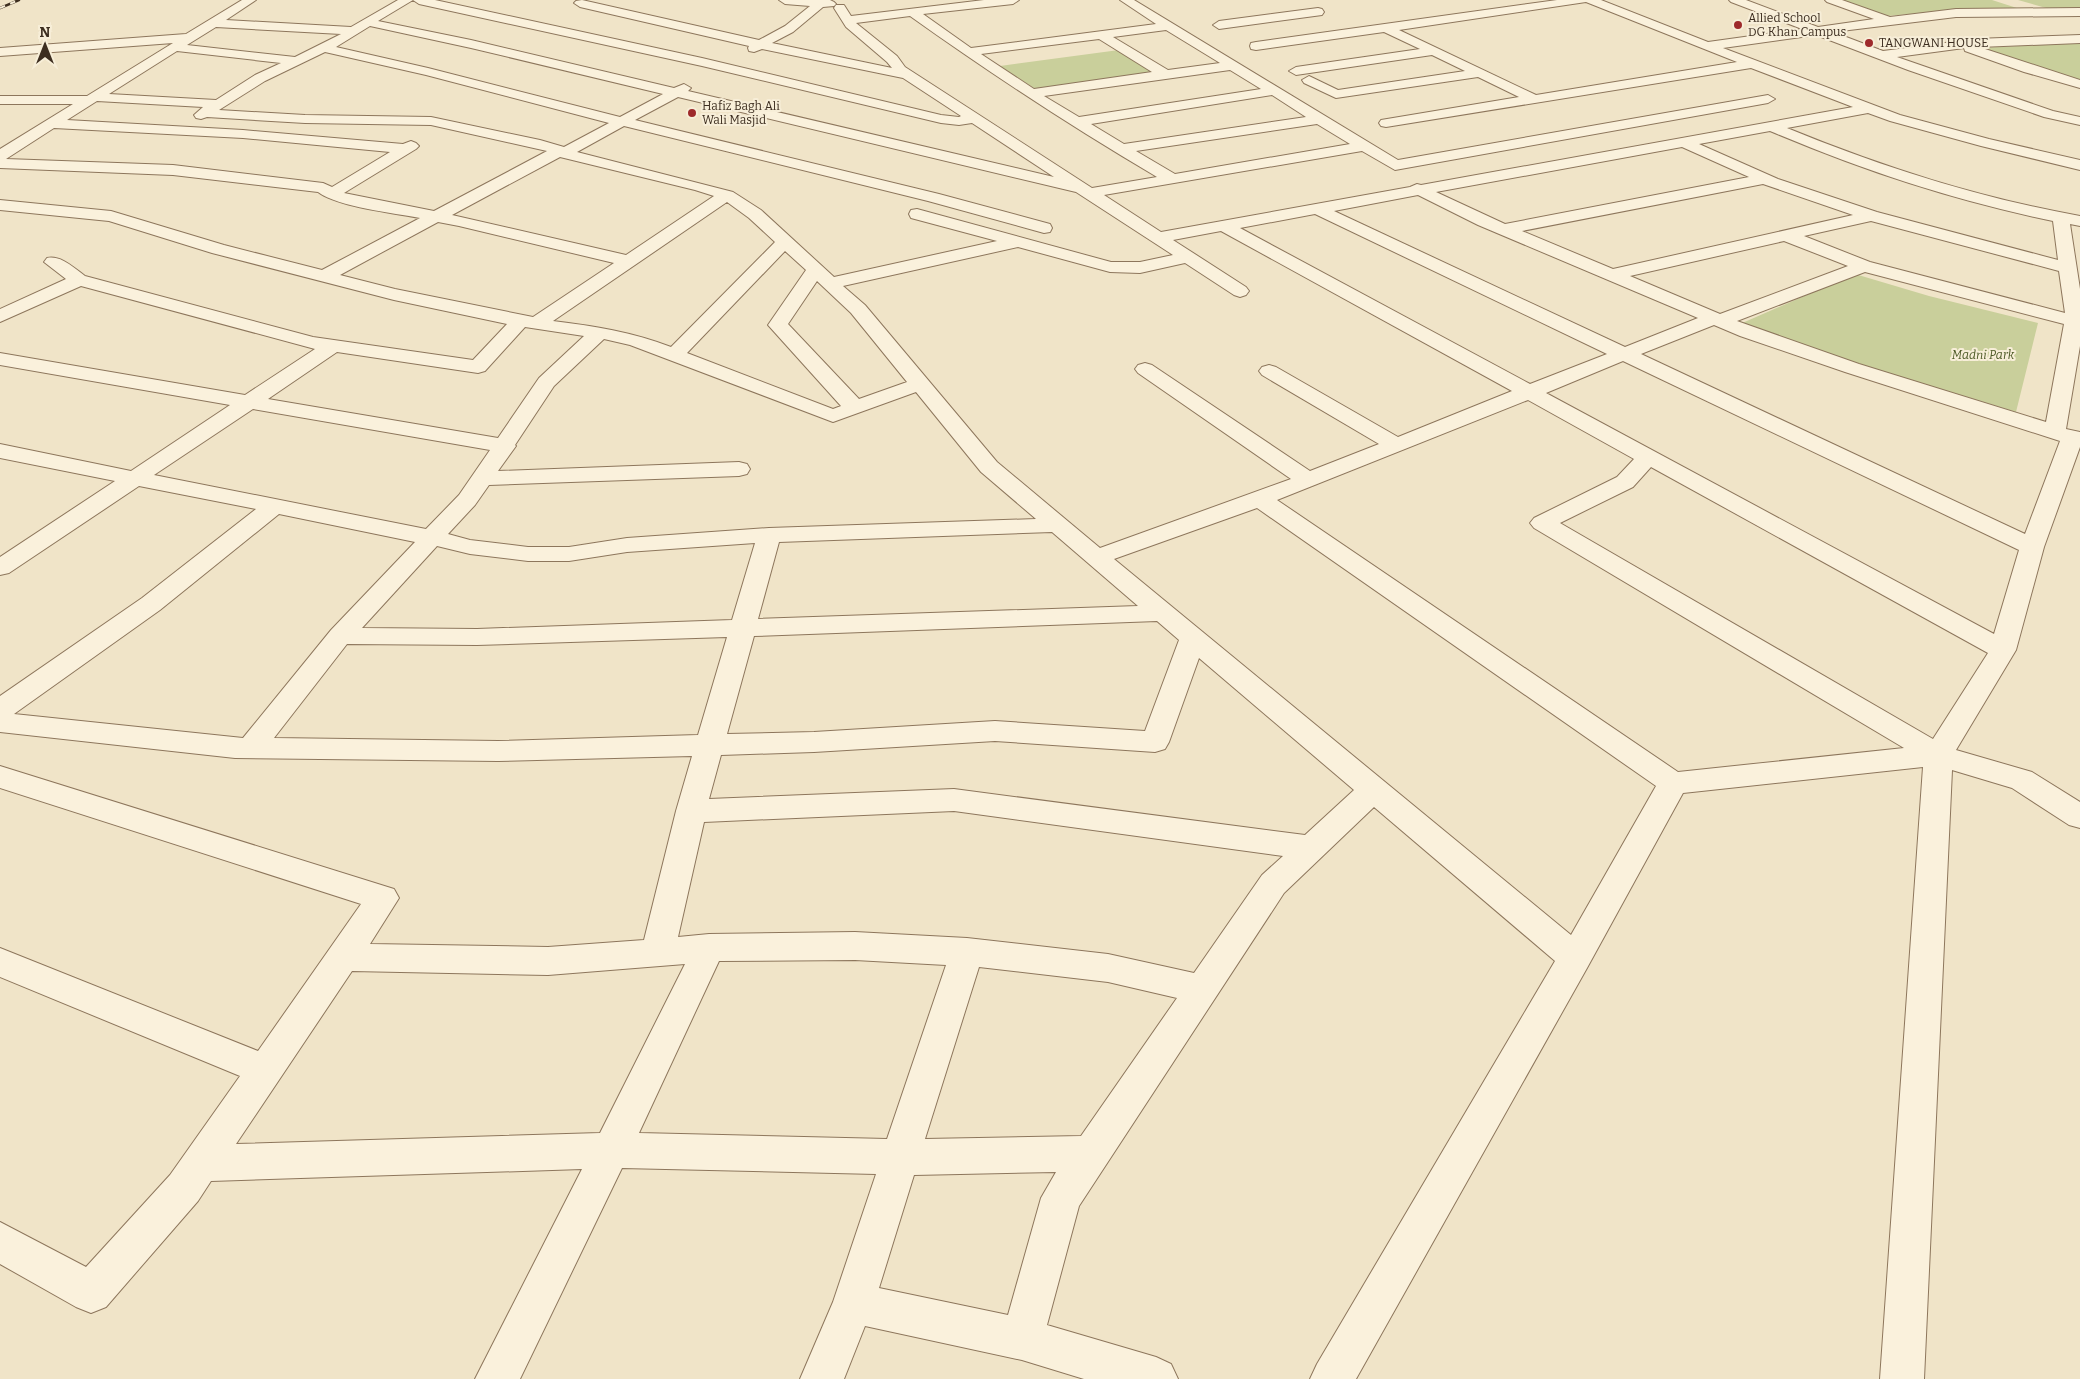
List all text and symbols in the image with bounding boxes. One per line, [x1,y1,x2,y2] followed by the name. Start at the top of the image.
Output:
[1748,11,1847,39] place label: Allied School DG Khan Campus
[1732,19,1744,31] marker: Allied School DG Khan Campus
[20,20,70,70] north arrow
[40,24,51,41] text: N
[1879,36,1989,50] place label: TANGWANI HOUSE
[1863,37,1875,49] marker: TANGWANI HOUSE
[702,99,780,127] place label: Hafiz Bagh Ali Wali Masjid
[686,107,698,119] marker: Hafiz Bagh Ali Wali Masjid
[1952,348,2015,362] park label: Madni Park

